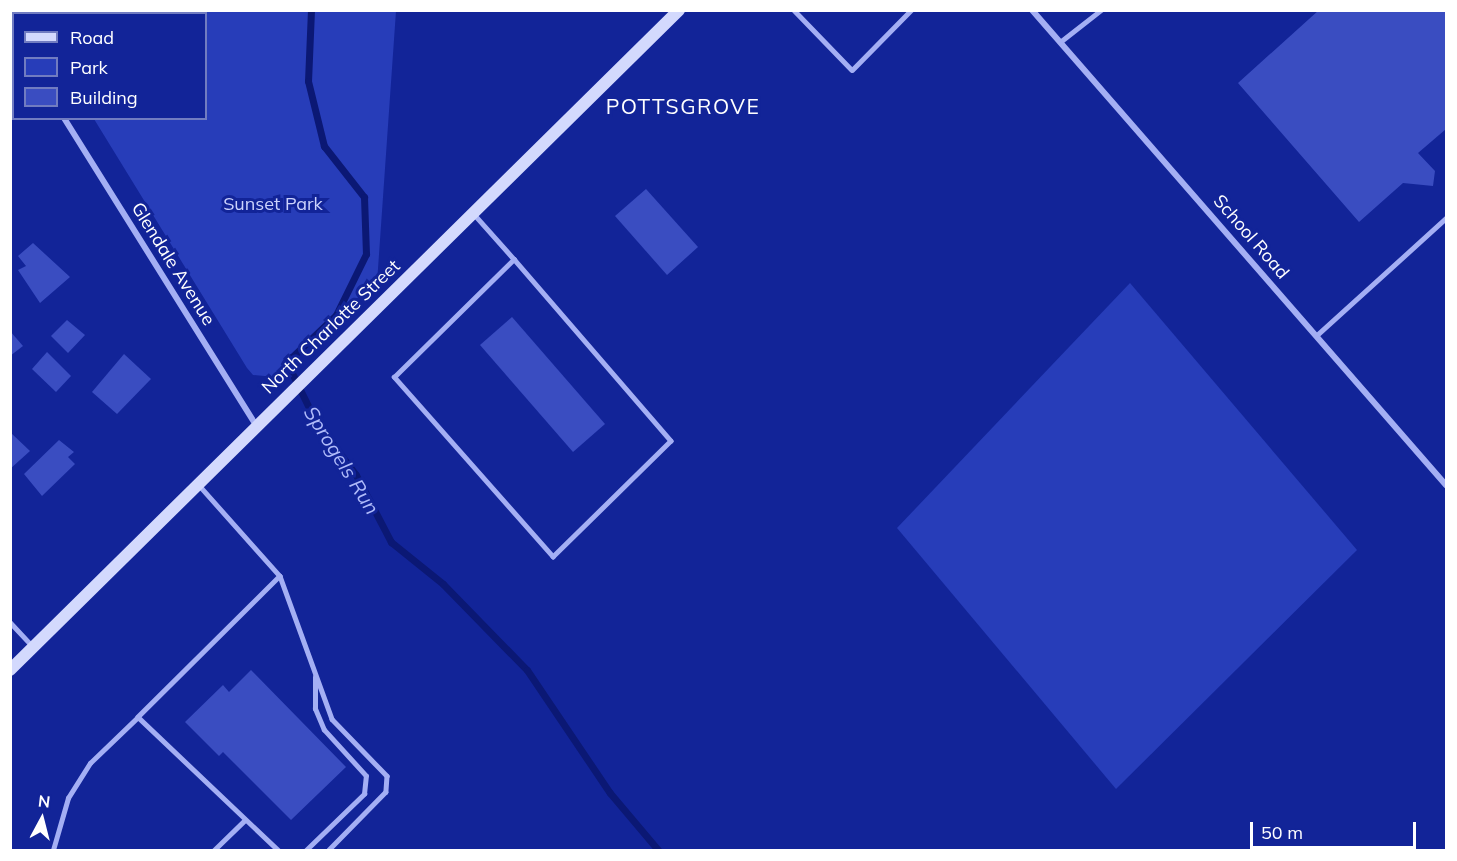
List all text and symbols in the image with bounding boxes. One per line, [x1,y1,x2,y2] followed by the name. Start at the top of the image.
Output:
[12,12,207,120] legend
[70,26,114,49] text: Road
[70,56,108,79] text: Park
[70,86,138,109] text: Building
[606,93,760,119] district label: POTTSGROVE
[1209,191,1293,283] street label: School Road
[223,193,323,215] park label: Sunset Park
[127,199,219,329] street label: Glendale Avenue
[258,256,404,398] street label: North Charlotte Street
[299,402,385,518] water label: Sprogels Run
[12,789,72,849] north arrow
[37,790,51,812] text: N
[1253,810,1420,848] scale bar
[1261,821,1303,844] text: 50 m

